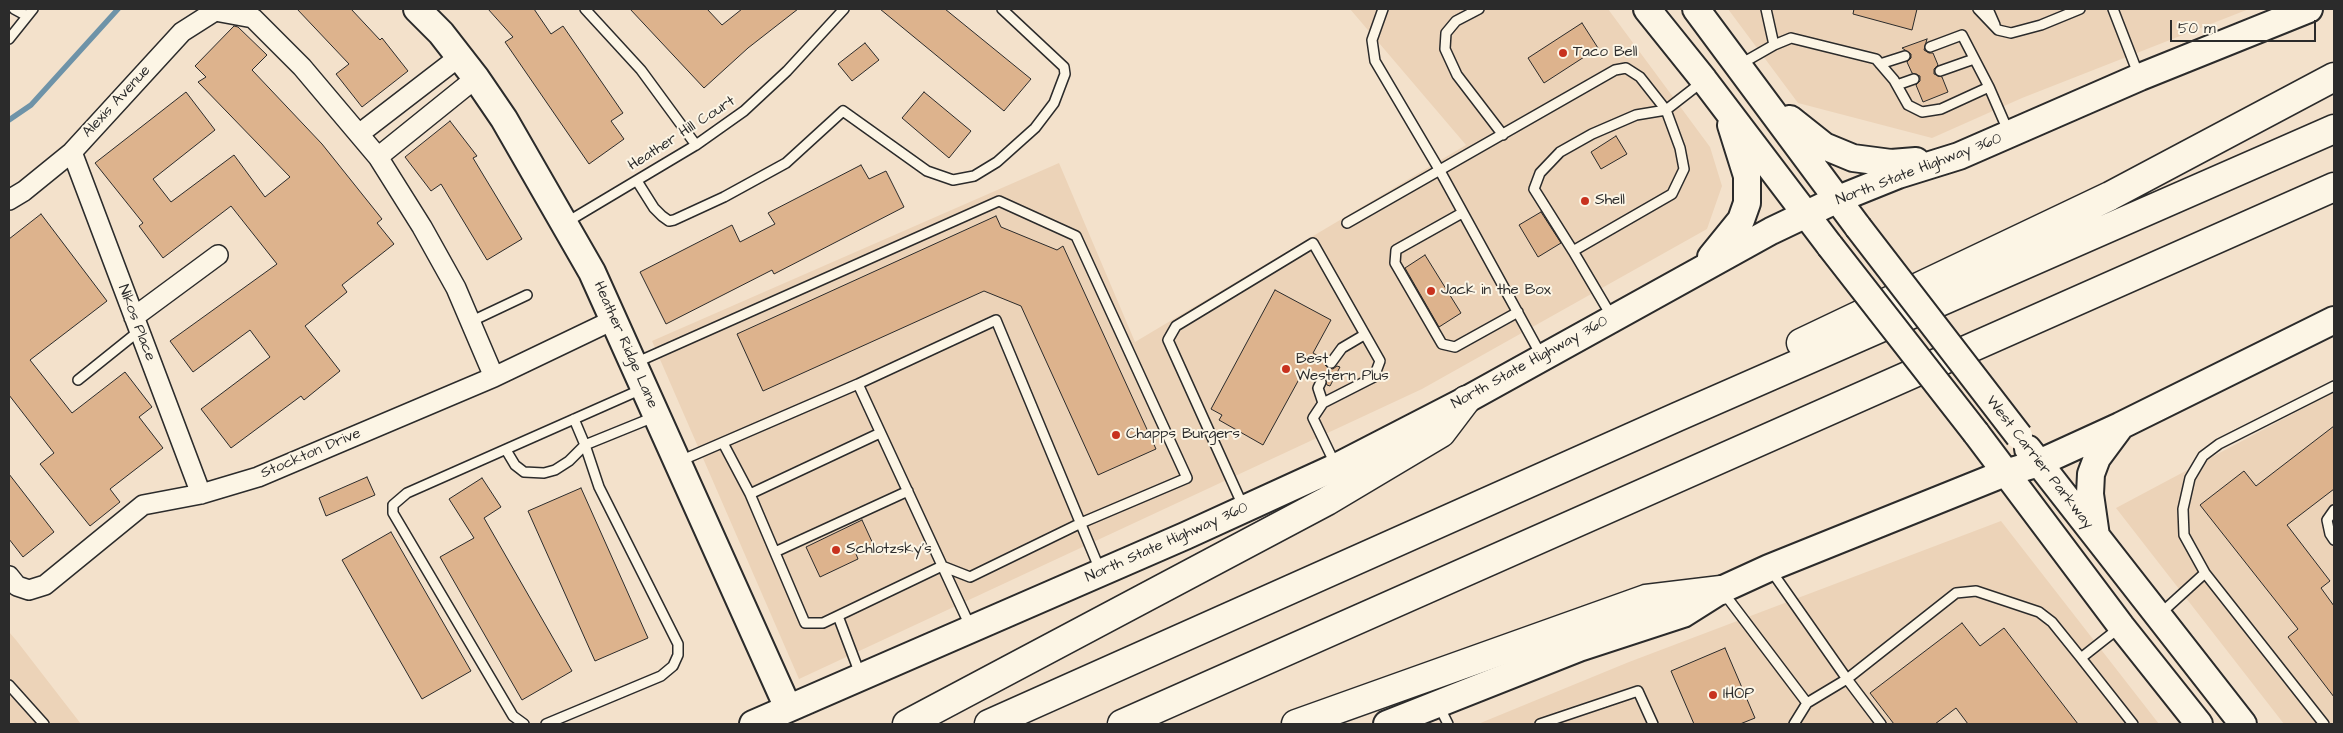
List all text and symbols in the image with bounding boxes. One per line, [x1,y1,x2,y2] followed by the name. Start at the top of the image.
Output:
[2173,10,2319,42] scale bar
[2178,18,2216,39] text: 50 m
[1573,44,1637,62] place label: Taco Bell
[1557,47,1569,59] marker: Taco Bell
[79,62,155,142] street label: Alexis Avenue
[625,93,739,175] street label: Heather Hill Court
[1834,130,2004,210] street label: North State Highway 360
[1595,192,1625,210] place label: Shell
[1579,195,1591,207] marker: Shell
[589,279,661,411] street label: Heather Ridge Lane
[113,282,159,364] street label: Nikos Place
[1441,282,1551,300] place label: Jack in the Box
[1425,285,1437,297] marker: Jack in the Box
[1449,312,1611,414] street label: North State Highway 360
[1296,351,1389,386] place label: Best Western Plus
[1280,363,1292,375] marker: Best Western Plus
[1981,393,2097,533] street label: West Carrier Parkway
[258,425,364,483] street label: Stockton Drive
[1126,426,1240,444] place label: Chapps Burgers
[1110,429,1122,441] marker: Chapps Burgers
[1083,499,1251,587] street label: North State Highway 360
[846,541,932,559] place label: Schlotzsky's
[830,544,842,556] marker: Schlotzsky's
[1723,686,1754,704] place label: IHOP
[1707,689,1719,701] marker: IHOP

